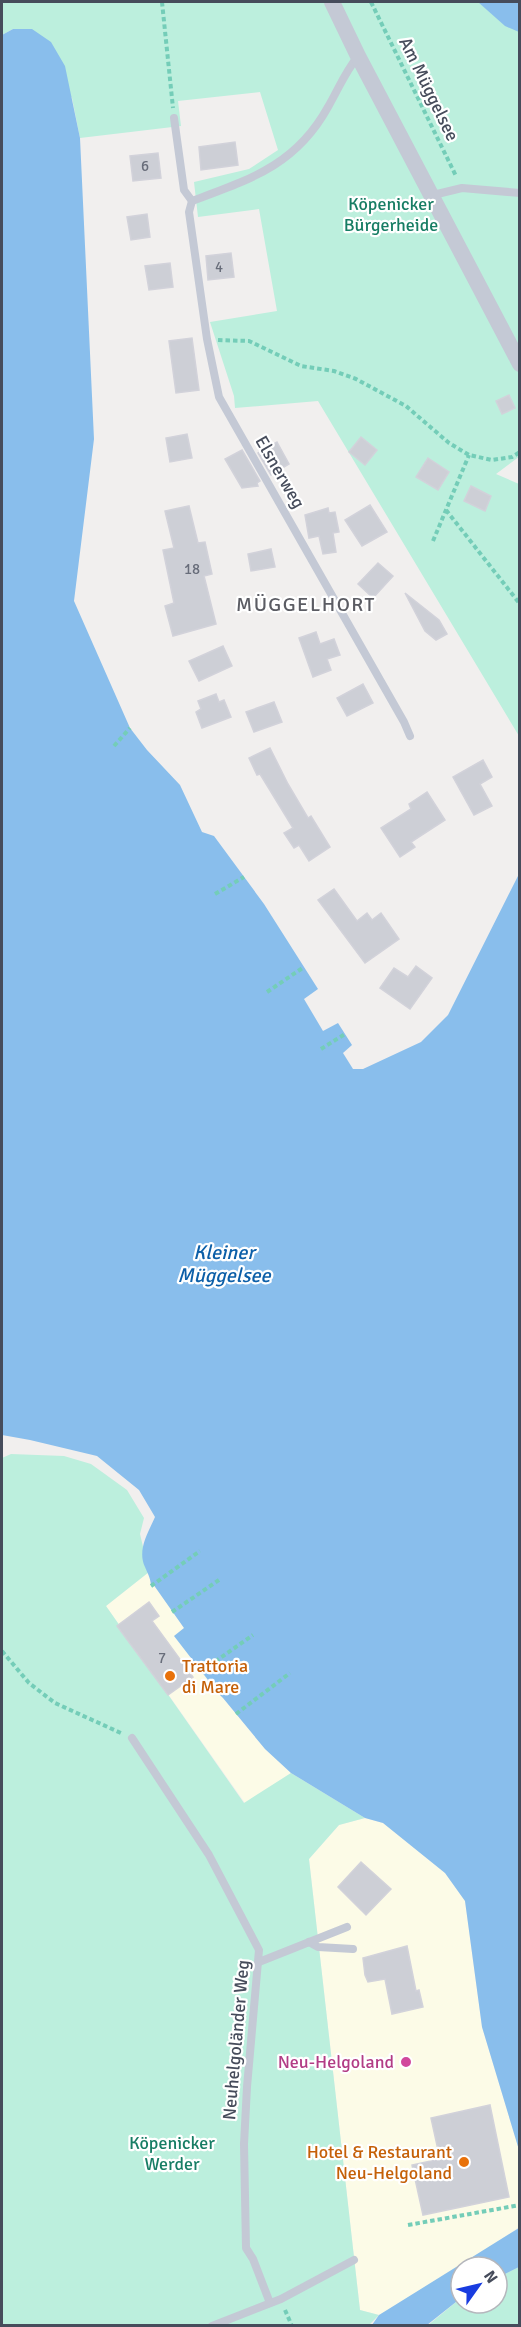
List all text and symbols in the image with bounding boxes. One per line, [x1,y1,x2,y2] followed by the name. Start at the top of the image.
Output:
[394,33,464,145] street label: Am Müggelsee
[141,157,149,175] house number: 6
[344,193,438,236] park label: Köpenicker Bürgerheide
[215,258,223,276] house number: 4
[250,432,310,512] street label: Elsnerweg
[184,560,200,578] house number: 18
[236,592,376,617] district label: MÜGGELHORT
[178,1240,271,1288] water label: Kleiner Müggelsee
[158,1649,166,1667] house number: 7
[182,1655,248,1698] place label: Trattoria di Mare
[163,1669,177,1683] marker: Trattoria di Mare
[218,1959,254,2121] street label: Neuhelgoländer Weg
[278,2051,394,2073] place label: Neu-Helgoland
[399,2055,413,2069] marker: Neu-Helgoland
[129,2132,215,2175] park label: Köpenicker Werder
[307,2141,452,2184] place label: Hotel & Restaurant Neu-Helgoland
[457,2155,471,2169] marker: Hotel & Restaurant Neu-Helgoland
[449,2255,509,2315] north arrow
[479,2267,502,2287] text: N

